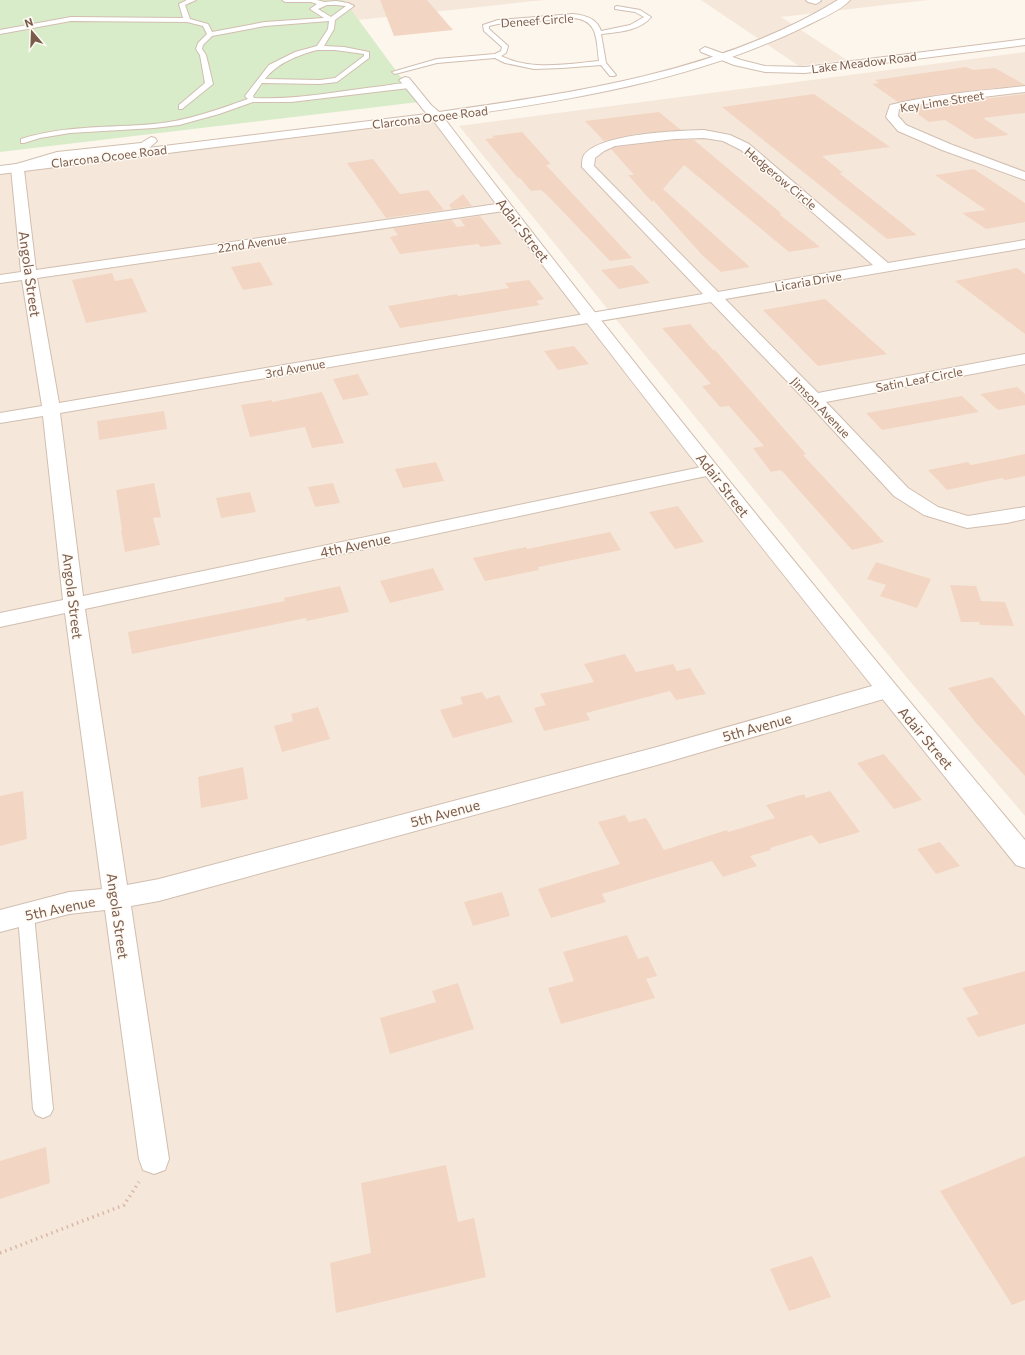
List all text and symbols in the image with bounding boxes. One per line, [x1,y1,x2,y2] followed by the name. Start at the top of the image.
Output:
[500,10,574,30] street label: Deneef Circle
[12,12,52,52] north arrow
[23,15,35,30] text: N
[811,49,917,75] street label: Lake Meadow Road
[899,87,985,115] street label: Key Lime Street
[371,103,489,131] street label: Clarcona Ocoee Road
[50,142,168,170] street label: Clarcona Ocoee Road
[742,144,820,212] street label: Hedgerow Circle
[493,195,553,265] street label: Adair Street
[16,230,44,318] street label: Angola Street
[217,231,287,255] street label: 22nd Avenue
[773,268,843,294] street label: Licaria Drive
[264,356,326,380] street label: 3rd Avenue
[874,364,964,394] street label: Satin Leaf Circle
[788,374,853,441] street label: Jimson Avenue
[693,450,753,520] street label: Adair Street
[318,529,392,561] street label: 4th Avenue
[59,552,87,640] street label: Angola Street
[895,703,957,773] street label: Adair Street
[720,709,794,745] street label: 5th Avenue
[408,796,482,830] street label: 5th Avenue
[104,872,132,960] street label: Angola Street
[23,892,97,924] street label: 5th Avenue

